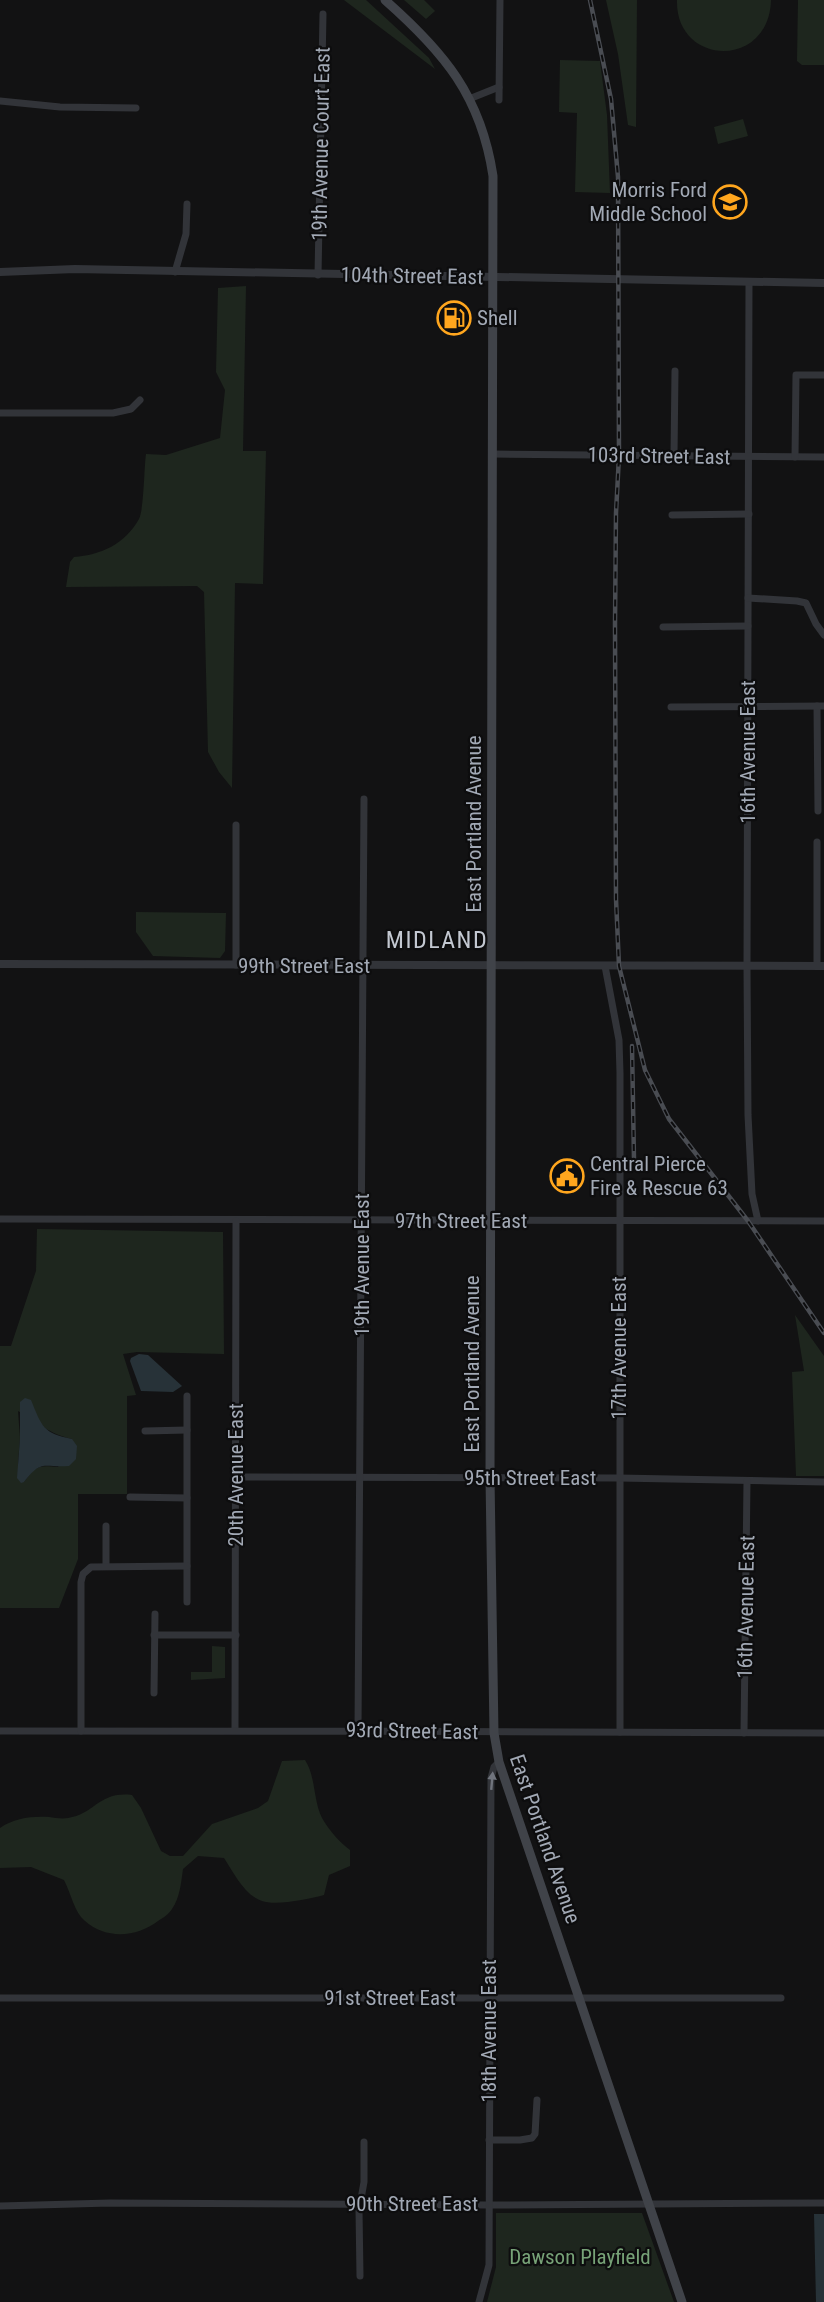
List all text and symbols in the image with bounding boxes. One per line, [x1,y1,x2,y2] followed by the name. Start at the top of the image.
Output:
[307,47,335,241] street label: 19th Avenue Court East
[589,178,707,226] place label: Morris Ford Middle School
[712,184,748,220] school or university icon: Morris Ford Middle School
[341,263,483,289] street label: 104th Street East
[436,300,472,336] fuel station icon: Shell
[477,306,518,330] place label: Shell
[587,443,731,469] street label: 103rd Street East
[736,680,760,824] street label: 16th Avenue East
[462,735,486,913] street label: East Portland Avenue
[386,926,488,954] district label: MIDLAND
[238,954,370,978] street label: 99th Street East
[590,1152,728,1200] place label: Central Pierce Fire & Rescue 63
[549,1158,585,1194] public building icon: Central Pierce Fire & Rescue 63
[350,1193,374,1337] street label: 19th Avenue East
[395,1209,527,1233] street label: 97th Street East
[460,1275,484,1453] street label: East Portland Avenue
[607,1276,631,1420] street label: 17th Avenue East
[224,1403,248,1547] street label: 20th Avenue East
[464,1466,596,1490] street label: 95th Street East
[733,1535,759,1679] street label: 16th Avenue East
[346,1718,478,1744] street label: 93rd Street East
[505,1751,585,1927] street label: East Portland Avenue
[487,1772,497,1791] one-way arrow
[477,1959,501,2103] street label: 18th Avenue East
[324,1986,456,2010] street label: 91st Street East
[346,2192,478,2216] street label: 90th Street East
[509,2245,651,2269] park label: Dawson Playfield

